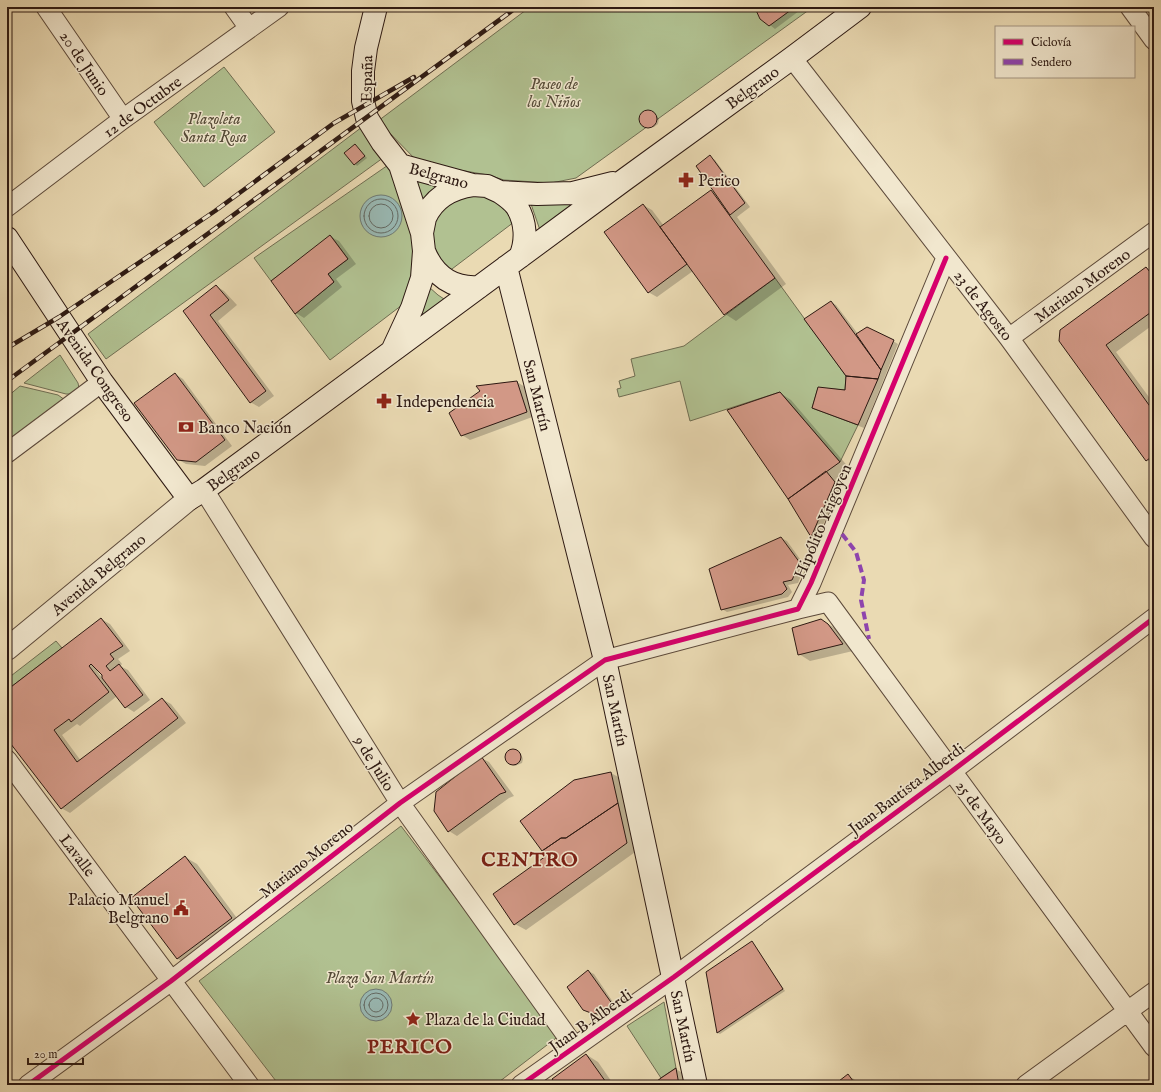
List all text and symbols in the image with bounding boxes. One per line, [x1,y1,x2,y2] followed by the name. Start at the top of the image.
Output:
[995,26,1135,78] legend
[54,28,113,101] street label: 20 de Junio
[1031,35,1072,50] text: Ciclovía
[358,55,378,103] street label: España
[1031,55,1072,70] text: Sendero
[723,62,784,115] street label: Belgrano
[100,72,186,143] street label: 12 de Octubre
[527,75,581,113] park label: Paseo de los Niños
[181,110,247,148] park label: Plazoleta Santa Rosa
[406,159,471,195] street label: Belgrano
[677,171,695,189] pharmacy icon: Perico
[698,172,740,192] place label: Perico
[1031,245,1135,328] street label: Mariano Moreno
[949,267,1016,346] street label: 23 de Agosto
[51,315,138,427] street label: Avenida Congreso
[517,358,555,434] street label: San Martín
[375,392,393,410] pharmacy icon: Independencia
[396,393,494,413] place label: Independencia
[177,418,195,436] bank icon: Banco Nación
[198,419,292,439] place label: Banco Nación
[204,444,265,497] street label: Belgrano
[791,461,857,582] street label: Hipólito Yrigoyen
[47,530,151,622] street label: Avenida Belgrano
[597,673,632,749] street label: San Martín
[348,732,398,796] street label: 9 de Julio
[844,739,969,841] street label: Juan Bautista Alberdi
[951,777,1010,849] street label: 25 de Mayo
[256,818,358,903] street label: Mariano Moreno
[54,831,99,881] street label: Lavalle
[481,848,579,873] district label: CENTRO
[68,891,170,929] place label: Palacio Manuel Belgrano
[172,899,190,917] public building icon: Palacio Manuel Belgrano
[326,969,434,989] park label: Plaza San Martín
[544,986,637,1059] street label: Juan B Alberdi
[665,989,700,1065] street label: San Martín
[404,1010,422,1028] place icon: Plaza de la Ciudad
[425,1011,546,1031] place label: Plaza de la Ciudad
[367,1035,453,1060] district label: PERICO
[28,1040,83,1066] scale bar
[34,1047,57,1062] text: 20 m

